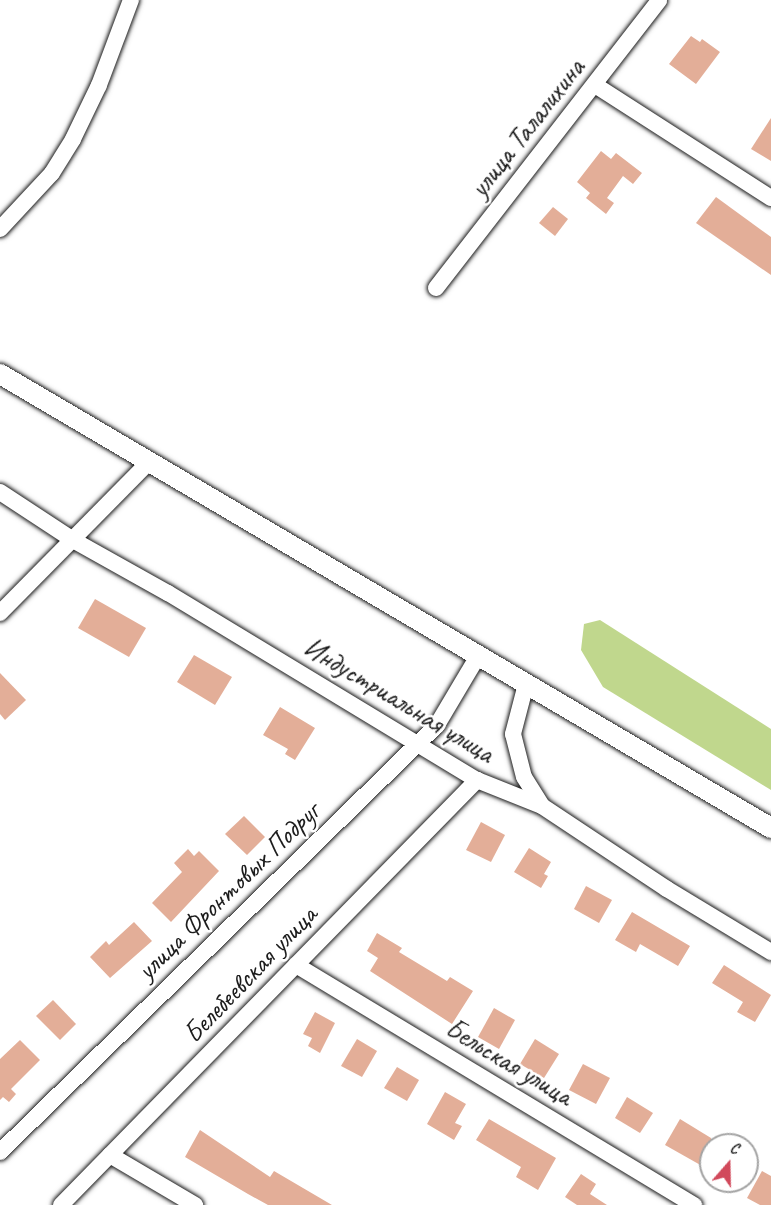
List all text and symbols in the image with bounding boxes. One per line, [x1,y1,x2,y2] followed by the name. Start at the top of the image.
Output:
[463,52,591,204] street label: улица Талалихина
[297,630,501,770] street label: Индустриальная улица
[131,796,325,986] street label: улица Фронтовых Подруг
[176,898,324,1050] street label: Белебеевская улица
[439,1011,579,1113] street label: Бельская улица
[699,1133,759,1193] north arrow
[727,1137,742,1159] text: С

